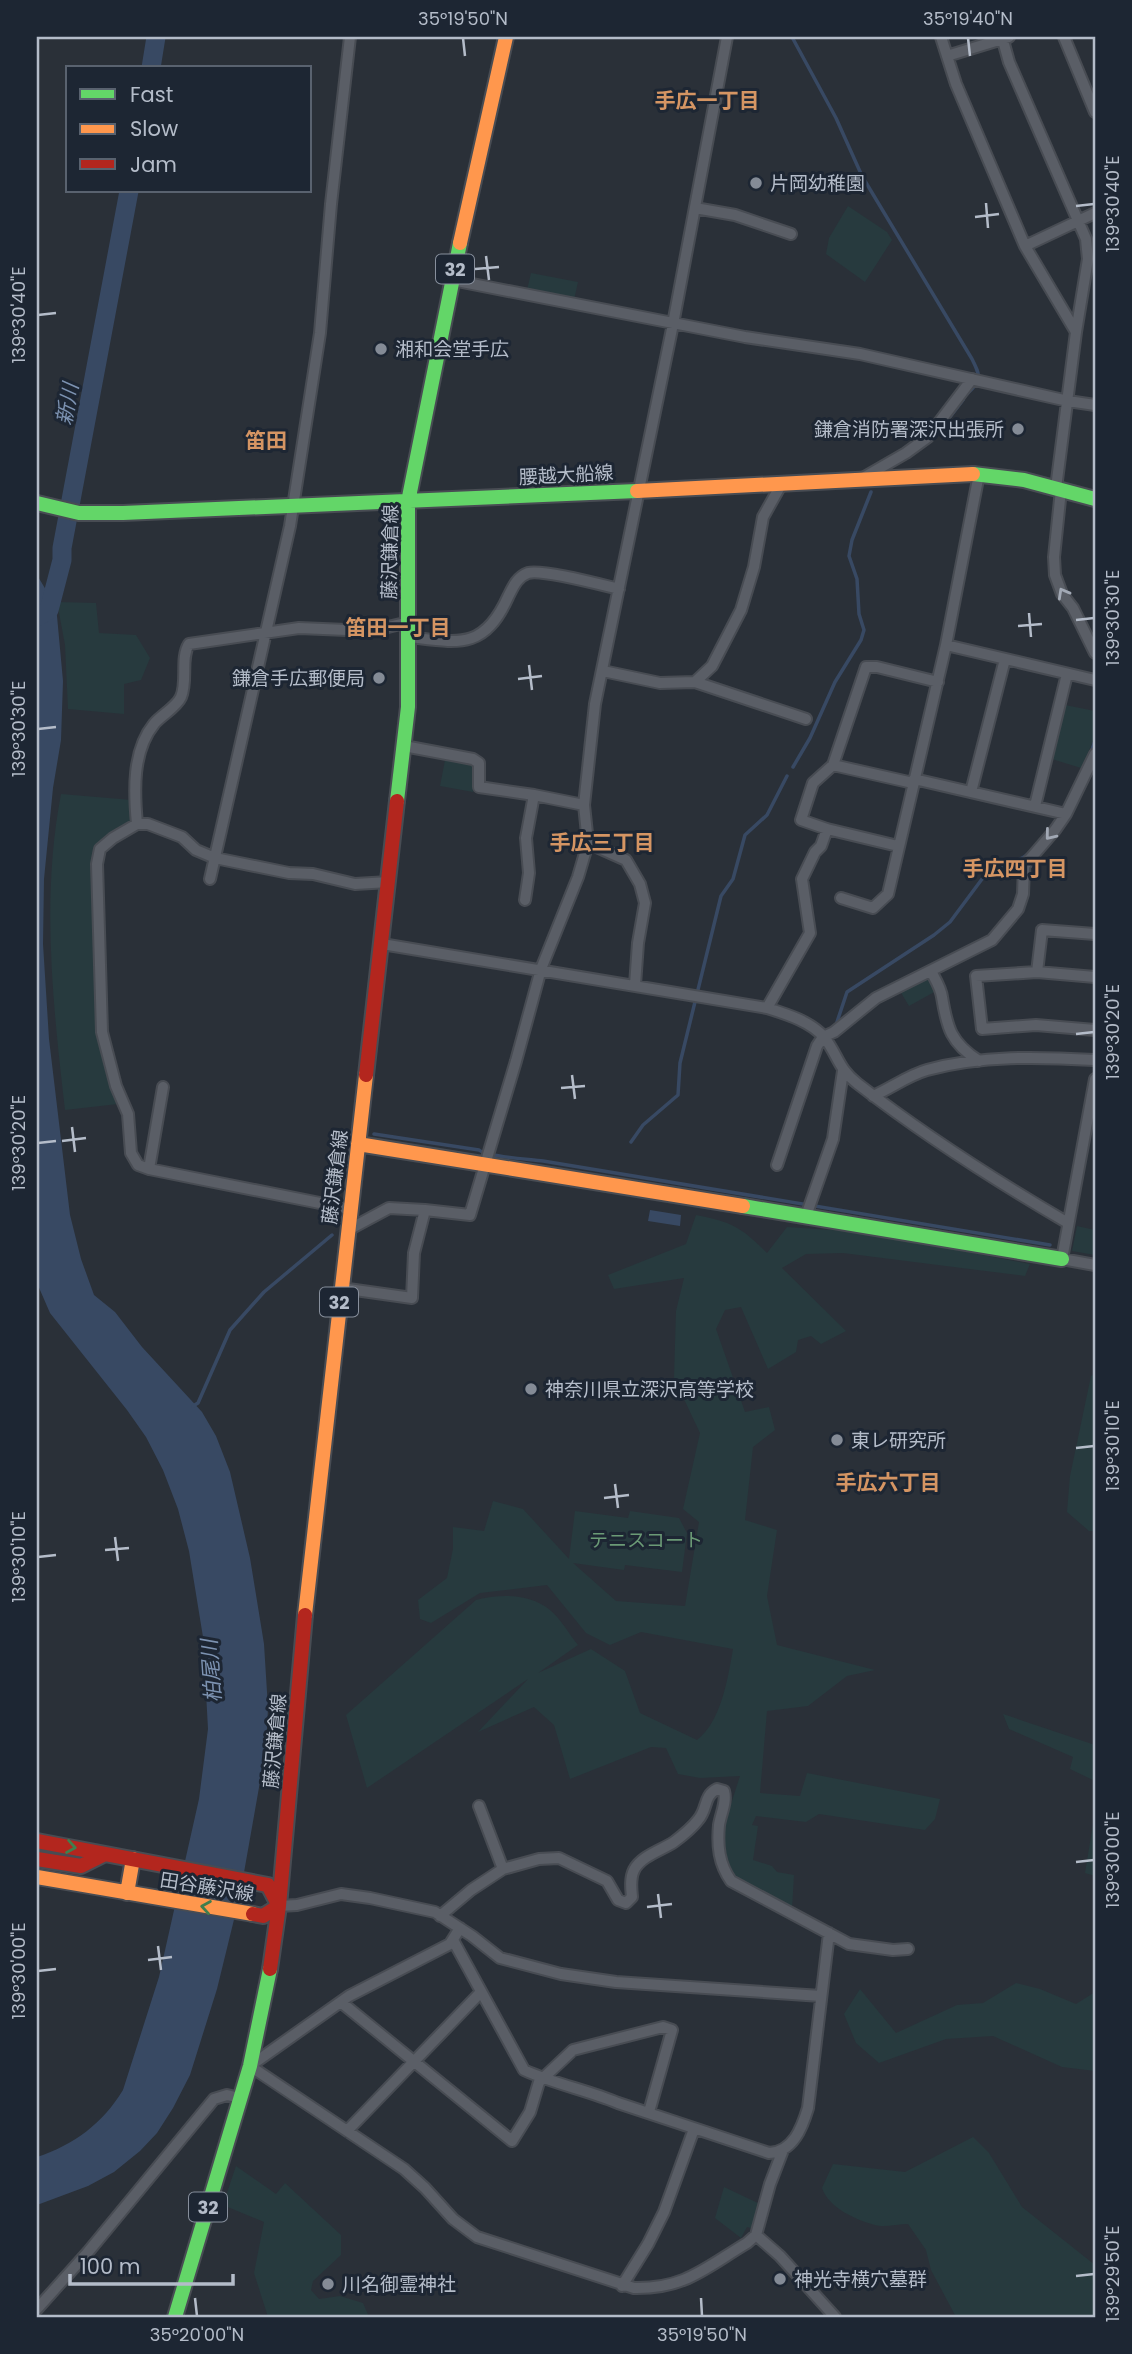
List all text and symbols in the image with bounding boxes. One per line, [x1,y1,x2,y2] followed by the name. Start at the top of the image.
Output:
[418,6,508,31] text: 35°19'50"N
[923,6,1013,31] text: 35°19'40"N
[66,66,312,192] legend
[130,80,173,109] text: Fast
[655,86,760,115] district label: 手広一丁目
[130,114,178,143] text: Slow
[130,150,177,179] text: Jam
[1100,156,1125,252] text: 139°30'40"E
[770,170,865,197] place label: 片岡幼稚園
[748,175,764,191] marker: 片岡幼稚園
[436,255,474,284] road number: 32
[6,267,31,363] text: 139°30'40"E
[395,336,509,363] place label: 湘和会堂手広
[373,341,389,357] marker: 湘和会堂手広
[49,379,85,427] water label: 新川
[814,416,1004,443] place label: 鎌倉消防署深沢出張所
[1010,421,1026,437] marker: 鎌倉消防署深沢出張所
[245,426,287,455] district label: 笛田
[518,459,614,491] street label: 腰越大船線
[376,504,404,600] street label: 藤沢鎌倉線
[1100,570,1125,666] text: 139°30'30"E
[1058,588,1072,600] one-way arrow
[346,613,451,642] district label: 笛田一丁目
[232,665,365,692] place label: 鎌倉手広郵便局
[371,670,387,686] marker: 鎌倉手広郵便局
[6,681,31,777] text: 139°30'30"E
[550,828,655,857] district label: 手広三丁目
[1046,828,1059,840] one-way arrow
[963,854,1068,883] district label: 手広四丁目
[1100,984,1125,1080] text: 139°30'20"E
[6,1095,31,1191] text: 139°30'20"E
[316,1128,354,1226] street label: 藤沢鎌倉線
[320,1288,358,1316] road number: 32
[545,1376,754,1403] place label: 神奈川県立深沢高等学校
[523,1381,539,1397] marker: 神奈川県立深沢高等学校
[1100,1400,1125,1492] text: 139°30'10"E
[851,1427,946,1454] place label: 東レ研究所
[829,1432,845,1448] marker: 東レ研究所
[836,1468,941,1497] district label: 手広六丁目
[6,1511,31,1603] text: 139°30'10"E
[589,1527,703,1554] park label: テニスコート
[194,1637,228,1703] water label: 柏尾川
[257,1692,293,1790] street label: 藤沢鎌倉線
[1100,1812,1125,1908] text: 139°30'00"E
[65,1839,77,1854] one-way arrow
[158,1866,256,1908] street label: 田谷藤沢線
[200,1900,212,1915] one-way arrow
[6,1923,31,2019] text: 139°30'00"E
[189,2192,227,2222] road number: 32
[1100,2226,1125,2322] text: 139°29'50"E
[70,2242,233,2286] scale bar
[80,2252,140,2281] text: 100 m
[794,2266,927,2293] place label: 神光寺横穴墓群
[342,2271,456,2298] place label: 川名御霊神社
[772,2271,788,2287] marker: 神光寺横穴墓群
[320,2276,336,2292] marker: 川名御霊神社
[150,2322,244,2347] text: 35°20'00"N
[657,2322,747,2347] text: 35°19'50"N

